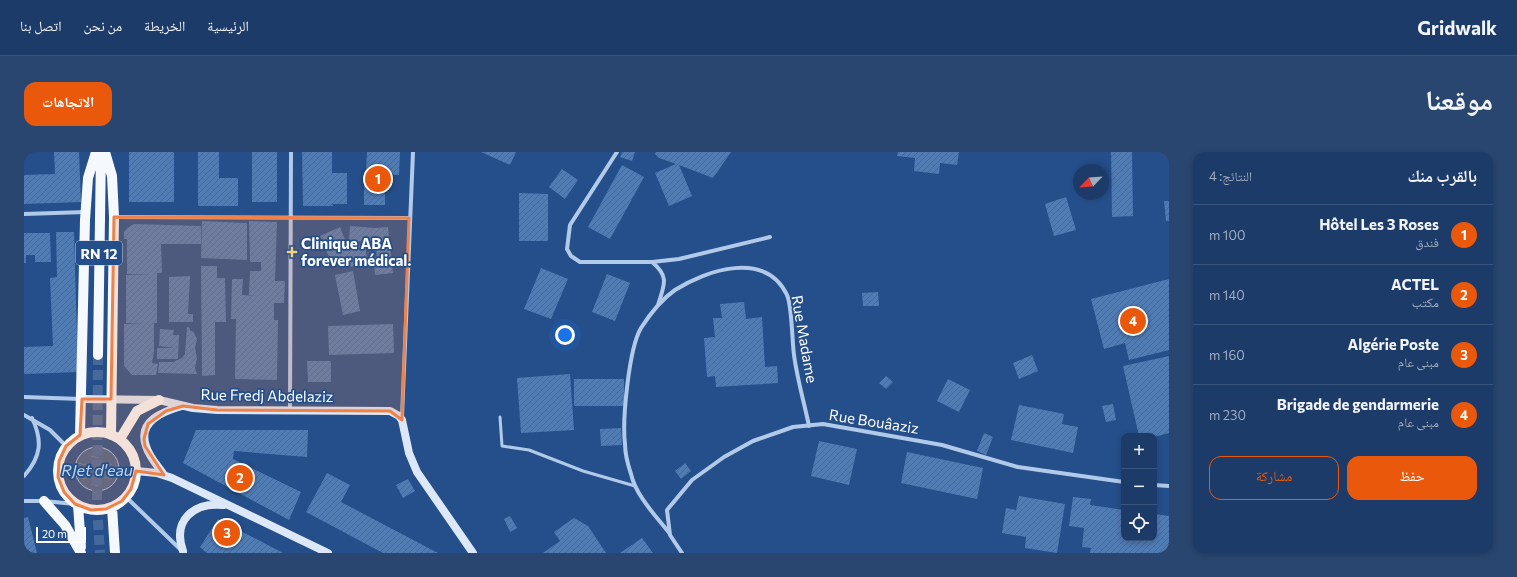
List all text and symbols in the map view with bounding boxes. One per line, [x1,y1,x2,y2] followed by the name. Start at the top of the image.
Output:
[1417,16,1497,39] text: Gridwalk
[20,17,61,34] text: اتصل بنا
[83,17,122,34] text: من نحن
[144,17,185,34] text: الخريطة
[207,17,249,34] text: الرئيسية
[24,82,112,126] button: الاتجاهات
[1425,82,1493,116] text: موقعنا
[365,164,391,194] pin: 1
[1073,164,1109,200] north arrow
[1407,165,1477,186] text: بالقرب منك
[1209,168,1252,184] text: النتائج: 4
[1319,215,1439,233] text: Hôtel Les 3 Roses
[1209,227,1245,243] text: 100 m
[1461,227,1467,243] text: 1
[301,234,411,269] place label: Clinique ABA forever médical.
[1415,234,1439,250] text: فندق
[76,241,122,265] road number: RN 12
[286,246,298,258] marker: Clinique ABA forever médical.
[1391,275,1439,293] text: ACTEL
[1209,287,1245,303] text: 140 m
[1460,287,1468,303] text: 2
[788,294,822,384] street label: Rue Madame
[1412,294,1439,310] text: مكتب
[1120,306,1146,336] pin: 4
[555,325,575,345] your location
[1348,335,1439,353] text: Algérie Poste
[1209,347,1245,363] text: 160 m
[1460,347,1468,363] text: 3
[1398,354,1439,370] text: مبنى عام
[200,385,334,405] street label: Rue Fredj Abdelaziz
[1277,395,1439,413] text: Brigade de gendarmerie
[828,405,920,437] street label: Rue Bouâaziz
[1209,407,1246,423] text: 230 m
[1460,407,1468,423] text: 4
[1398,414,1439,430] text: مبنى عام
[1121,433,1157,541] map controls
[1121,433,1157,469] button: +
[1209,456,1339,500] button: مشاركة
[1347,456,1477,500] button: حفظ
[61,460,133,479] water label: RJet d'eau
[227,463,253,493] pin: 2
[1121,469,1157,505] button: −
[1121,505,1157,541] button: locate
[214,518,240,548] pin: 3
[36,525,86,544] scale bar
[42,527,67,540] text: 20 m

